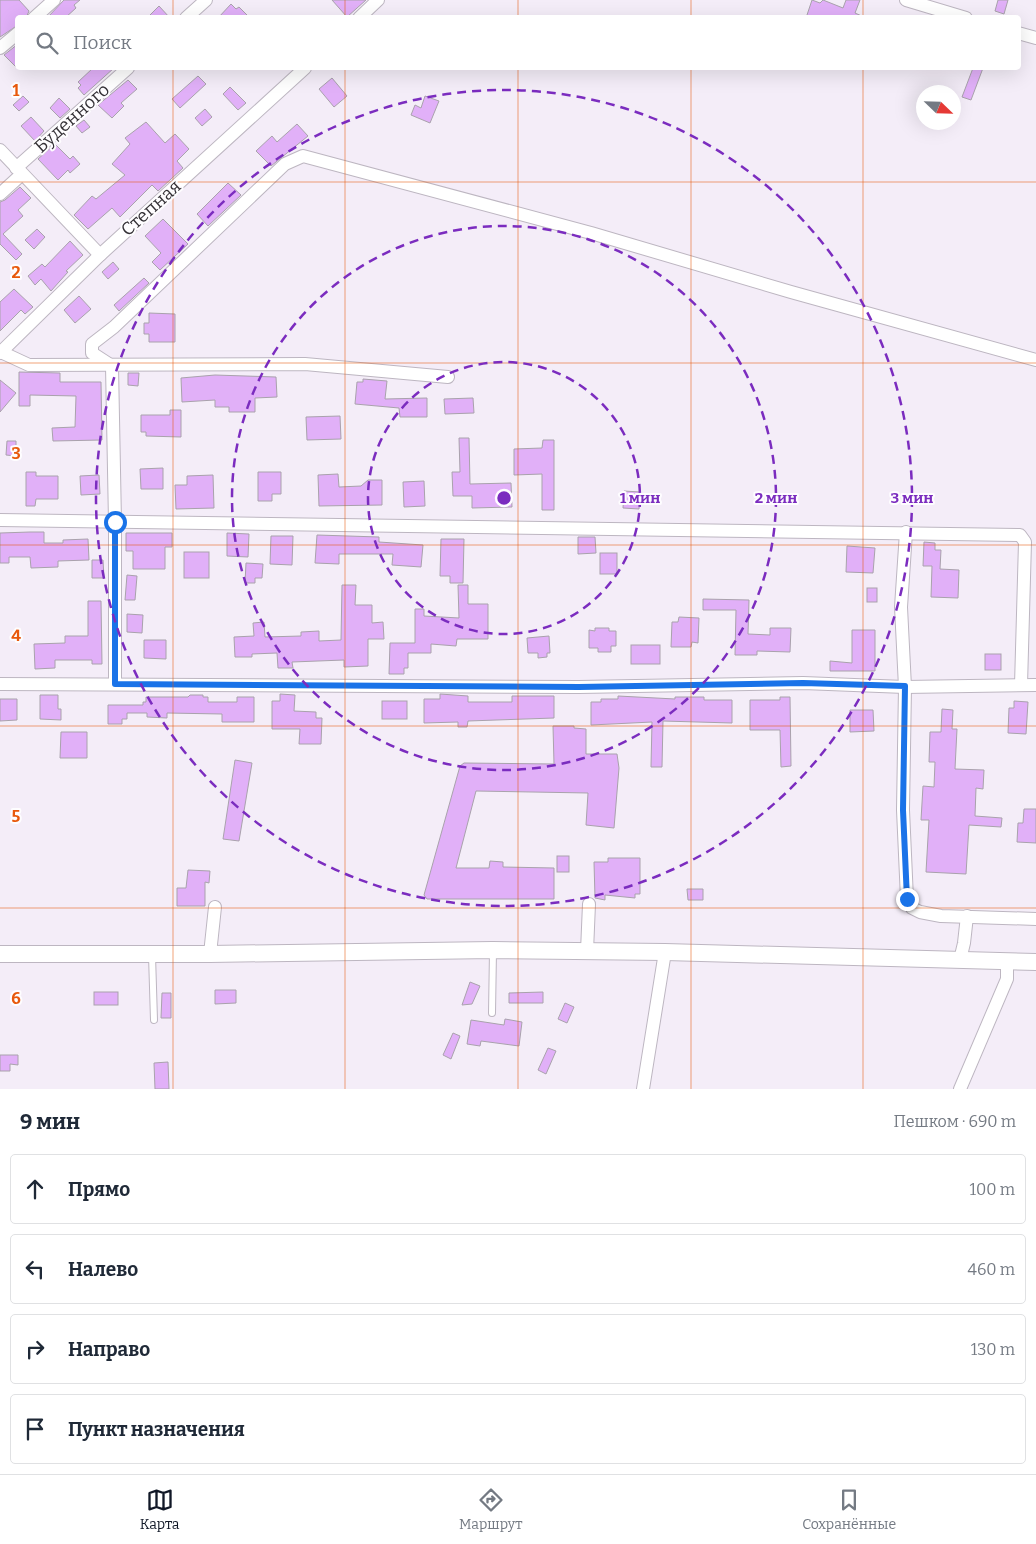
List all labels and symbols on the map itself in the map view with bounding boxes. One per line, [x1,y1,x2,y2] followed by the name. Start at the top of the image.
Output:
[30,79,114,157] street label: Буденного
[13,81,20,100] text: 1
[916,85,961,130] north arrow
[116,175,186,241] street label: Степная
[11,263,21,282] text: 2
[11,444,21,463] text: 3
[495,489,513,507] centre of rings
[620,489,660,507] text: 1 мин
[755,489,797,507] text: 2 мин
[891,489,933,507] text: 3 мин
[104,511,127,534] route start
[11,626,21,645] text: 4
[12,807,21,826] text: 5
[896,888,919,911] route end
[11,989,21,1008] text: 6

